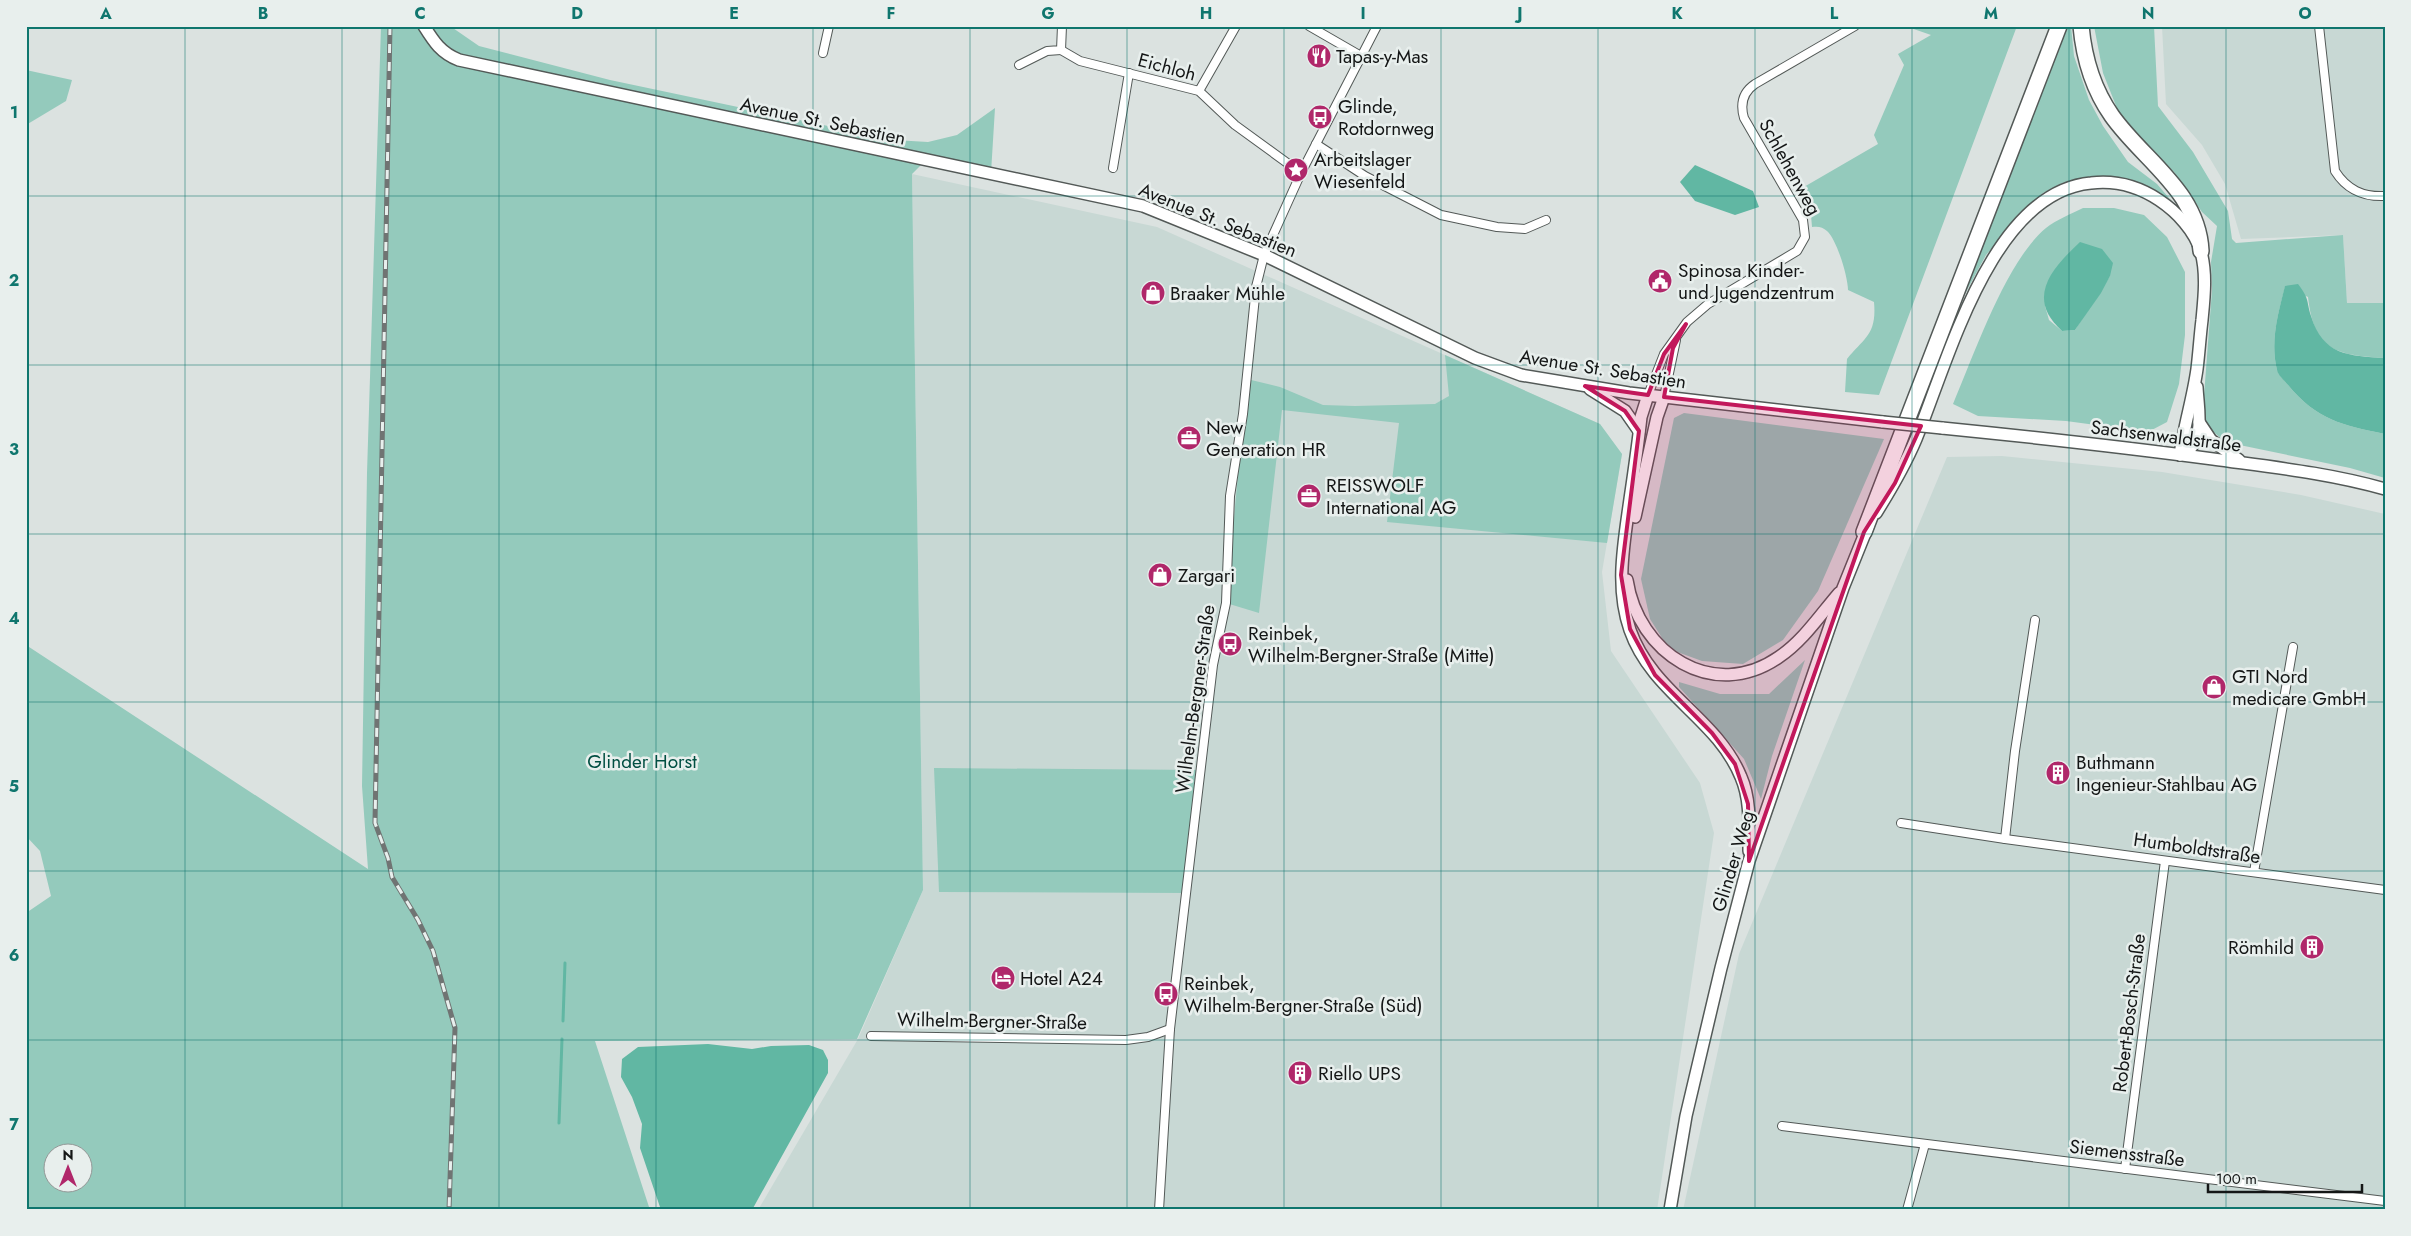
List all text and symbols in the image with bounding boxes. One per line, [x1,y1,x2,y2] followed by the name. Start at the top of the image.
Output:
[99,2,112,25] text: A
[258,2,268,25] text: B
[414,2,426,25] text: C
[571,2,583,25] text: D
[729,2,739,25] text: E
[887,2,895,25] text: F
[1041,2,1055,25] text: G
[1200,2,1212,25] text: H
[1360,2,1366,25] text: I
[1514,2,1523,25] text: J
[1671,2,1683,25] text: K
[1830,2,1839,25] text: L
[1984,2,1998,25] text: M
[2142,2,2154,25] text: N
[2298,2,2312,25] text: O
[1306,43,1332,69] restaurant icon: Tapas-y-Mas
[1336,43,1429,70] place label: Tapas-y-Mas
[1135,46,1199,88] street label: Eichloh
[738,90,908,152] street label: Avenue St. Sebastien
[1338,93,1434,142] place label: Glinde, Rotdornweg
[10,101,18,124] text: 1
[1307,104,1333,130] bus stop icon: Glinde, Rotdornweg
[1752,114,1828,220] street label: Schlehenweg
[1314,146,1412,195] place label: Arbeitslager Wiesenfeld
[1283,157,1309,183] place icon: Arbeitslager Wiesenfeld
[1135,176,1301,264] street label: Avenue St. Sebastien
[1678,257,1835,306] place label: Spinosa Kinder- und Jugendzentrum
[1647,268,1673,294] public building icon: Spinosa Kinder- und Jugendzentrum
[9,269,19,292] text: 2
[1140,280,1166,306] shop icon: Braaker Mühle
[1170,280,1285,307] place label: Braaker Mühle
[1518,342,1688,396] street label: Avenue St. Sebastien
[2089,413,2243,459] street label: Sachsenwaldstraße
[1206,414,1326,463] place label: New Generation HR
[1176,425,1202,451] office icon: New Generation HR
[9,438,19,461] text: 3
[1326,472,1456,521] place label: REISSWOLF International AG
[1296,483,1322,509] office icon: REISSWOLF International AG
[1147,562,1173,588] shop icon: Zargari
[1178,562,1235,589] place label: Zargari
[1168,603,1222,795] street label: Wilhelm-Bergner-Straße
[8,607,20,630] text: 4
[1248,620,1495,669] place label: Reinbek, Wilhelm-Bergner-Straße (Mitte)
[1217,631,1243,657] bus stop icon: Reinbek, Wilhelm-Bergner-Straße (Mitte)
[2232,663,2366,712] place label: GTI Nord medicare GmbH
[2201,674,2227,700] shop icon: GTI Nord medicare GmbH
[587,748,697,775] park label: Glinder Horst
[2076,749,2257,798] place label: Buthmann Ingenieur-Stahlbau AG
[2045,760,2071,786] building icon: Buthmann Ingenieur-Stahlbau AG
[9,775,19,798] text: 5
[1705,807,1761,915] street label: Glinder Weg
[2132,826,2262,870] street label: Humboldtstraße
[2106,932,2152,1094] street label: Robert-Bosch-Straße
[2228,934,2294,961] place label: Römhild
[2299,934,2325,960] building icon: Römhild
[9,944,19,967] text: 6
[990,965,1016,991] hotel icon: Hotel A24
[1020,965,1103,992] place label: Hotel A24
[1184,970,1423,1019] place label: Reinbek, Wilhelm-Bergner-Straße (Süd)
[1153,981,1179,1007] bus stop icon: Reinbek, Wilhelm-Bergner-Straße (Süd)
[897,1006,1087,1036] street label: Wilhelm-Bergner-Straße
[1287,1060,1313,1086] building icon: Riello UPS
[1318,1060,1401,1087] place label: Riello UPS
[9,1113,19,1136] text: 7
[2068,1133,2186,1173] street label: Siemensstraße
[42,1144,92,1194] north arrow
[62,1145,74,1165] text: N
[2208,1161,2362,1193] scale bar
[2216,1168,2257,1190] text: 100 m

